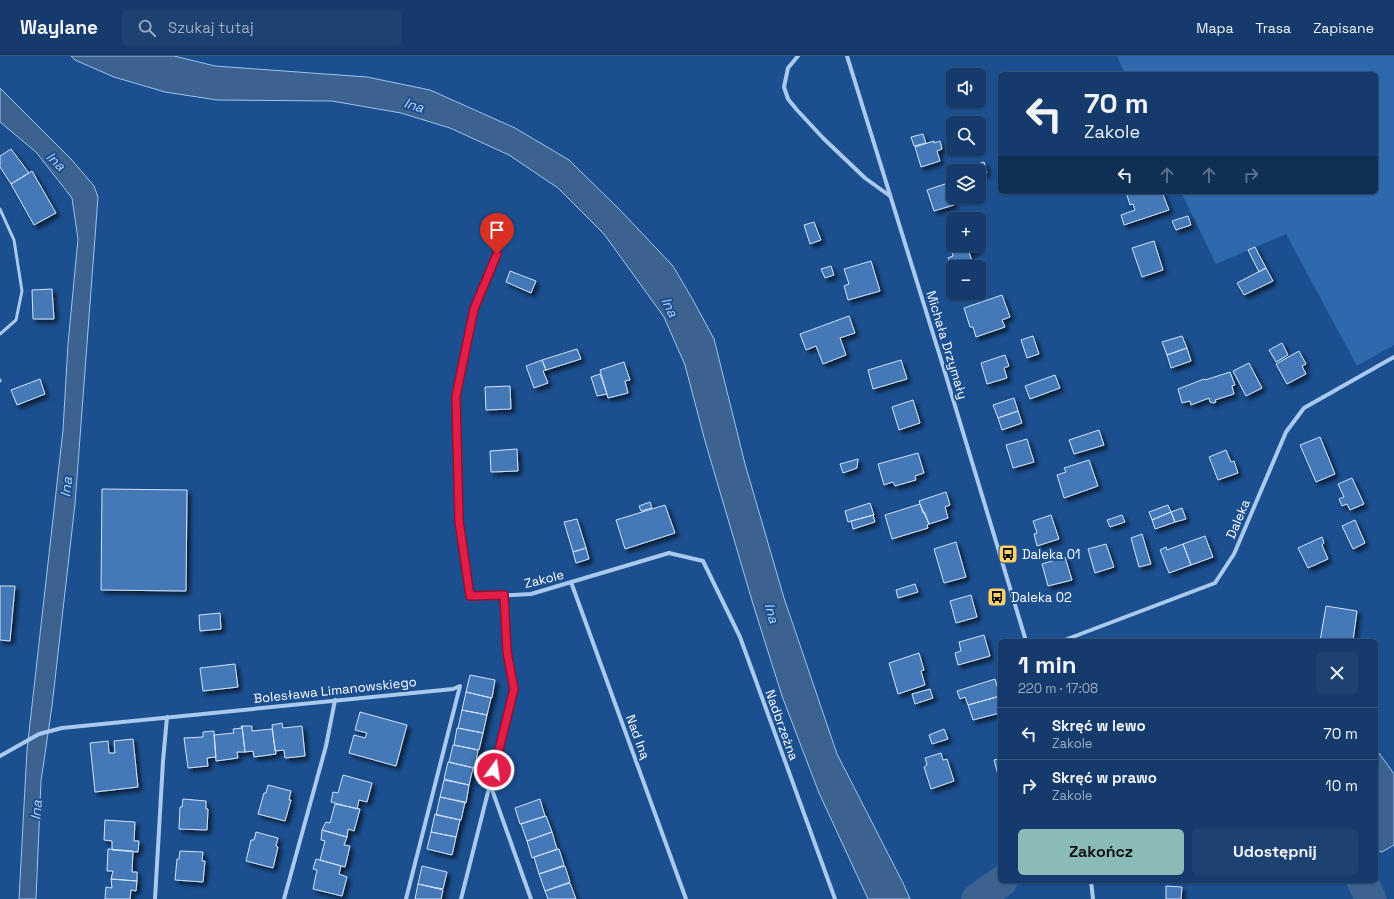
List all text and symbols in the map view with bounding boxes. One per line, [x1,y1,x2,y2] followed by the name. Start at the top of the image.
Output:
[122,10,402,46] search box
[20,15,98,40] text: Waylane
[136,17,158,39] icon: search
[168,18,254,37] text: Szukaj tutaj
[1196,19,1234,37] text: Mapa
[1256,19,1291,37] text: Trasa
[1313,19,1374,37] text: Zapisane
[946,68,986,300] map controls
[946,68,986,108] button: sound
[1084,85,1149,121] text: 70 m
[1018,88,1070,140] icon: left
[402,93,427,117] water label: Ina
[946,116,986,156] button: search
[1084,120,1140,143] text: Zakole
[43,148,70,175] water label: Ina
[946,164,986,204] button: layers
[1114,164,1136,186] icon: left
[1156,164,1178,186] icon: ahead
[1198,164,1220,186] icon: ahead
[1240,164,1262,186] icon: right
[946,212,986,252] button: +
[480,213,514,254] pin
[486,219,508,241] icon: arrive
[946,260,986,300] button: −
[922,289,972,401] street label: Michała Drzymały
[658,294,683,321] water label: Ina
[56,475,76,498] water label: Ina
[1222,496,1254,541] street label: Daleka
[997,543,1019,565] bus stop icon: Daleka 01
[1022,546,1080,563] place label: Daleka 01
[522,566,566,592] street label: Zakole
[986,586,1008,608] bus stop icon: Daleka 02
[1011,589,1072,606] place label: Daleka 02
[761,601,784,626] water label: Ina
[1018,649,1077,680] text: 1 min
[1316,652,1358,694] button: close
[253,673,417,707] street label: Bolesława Limanowskiego
[1018,680,1098,697] text: 220 m · 17:08
[761,687,803,763] street label: Nadbrzeżna
[622,712,654,762] street label: Nad Iną
[1052,716,1146,735] text: Skręć w lewo
[1018,723,1040,745] icon: left
[1323,724,1358,743] text: 70 m
[1052,735,1093,752] text: Zakole
[473,749,515,791] position arrow
[1052,768,1157,787] text: Skręć w prawo
[1018,775,1040,797] icon: right
[1325,776,1358,795] text: 10 m
[1052,787,1093,804] text: Zakole
[26,798,46,821] water label: Ina
[1018,829,1184,875] button: Zakończ
[1192,829,1358,875] button: Udostępnij

